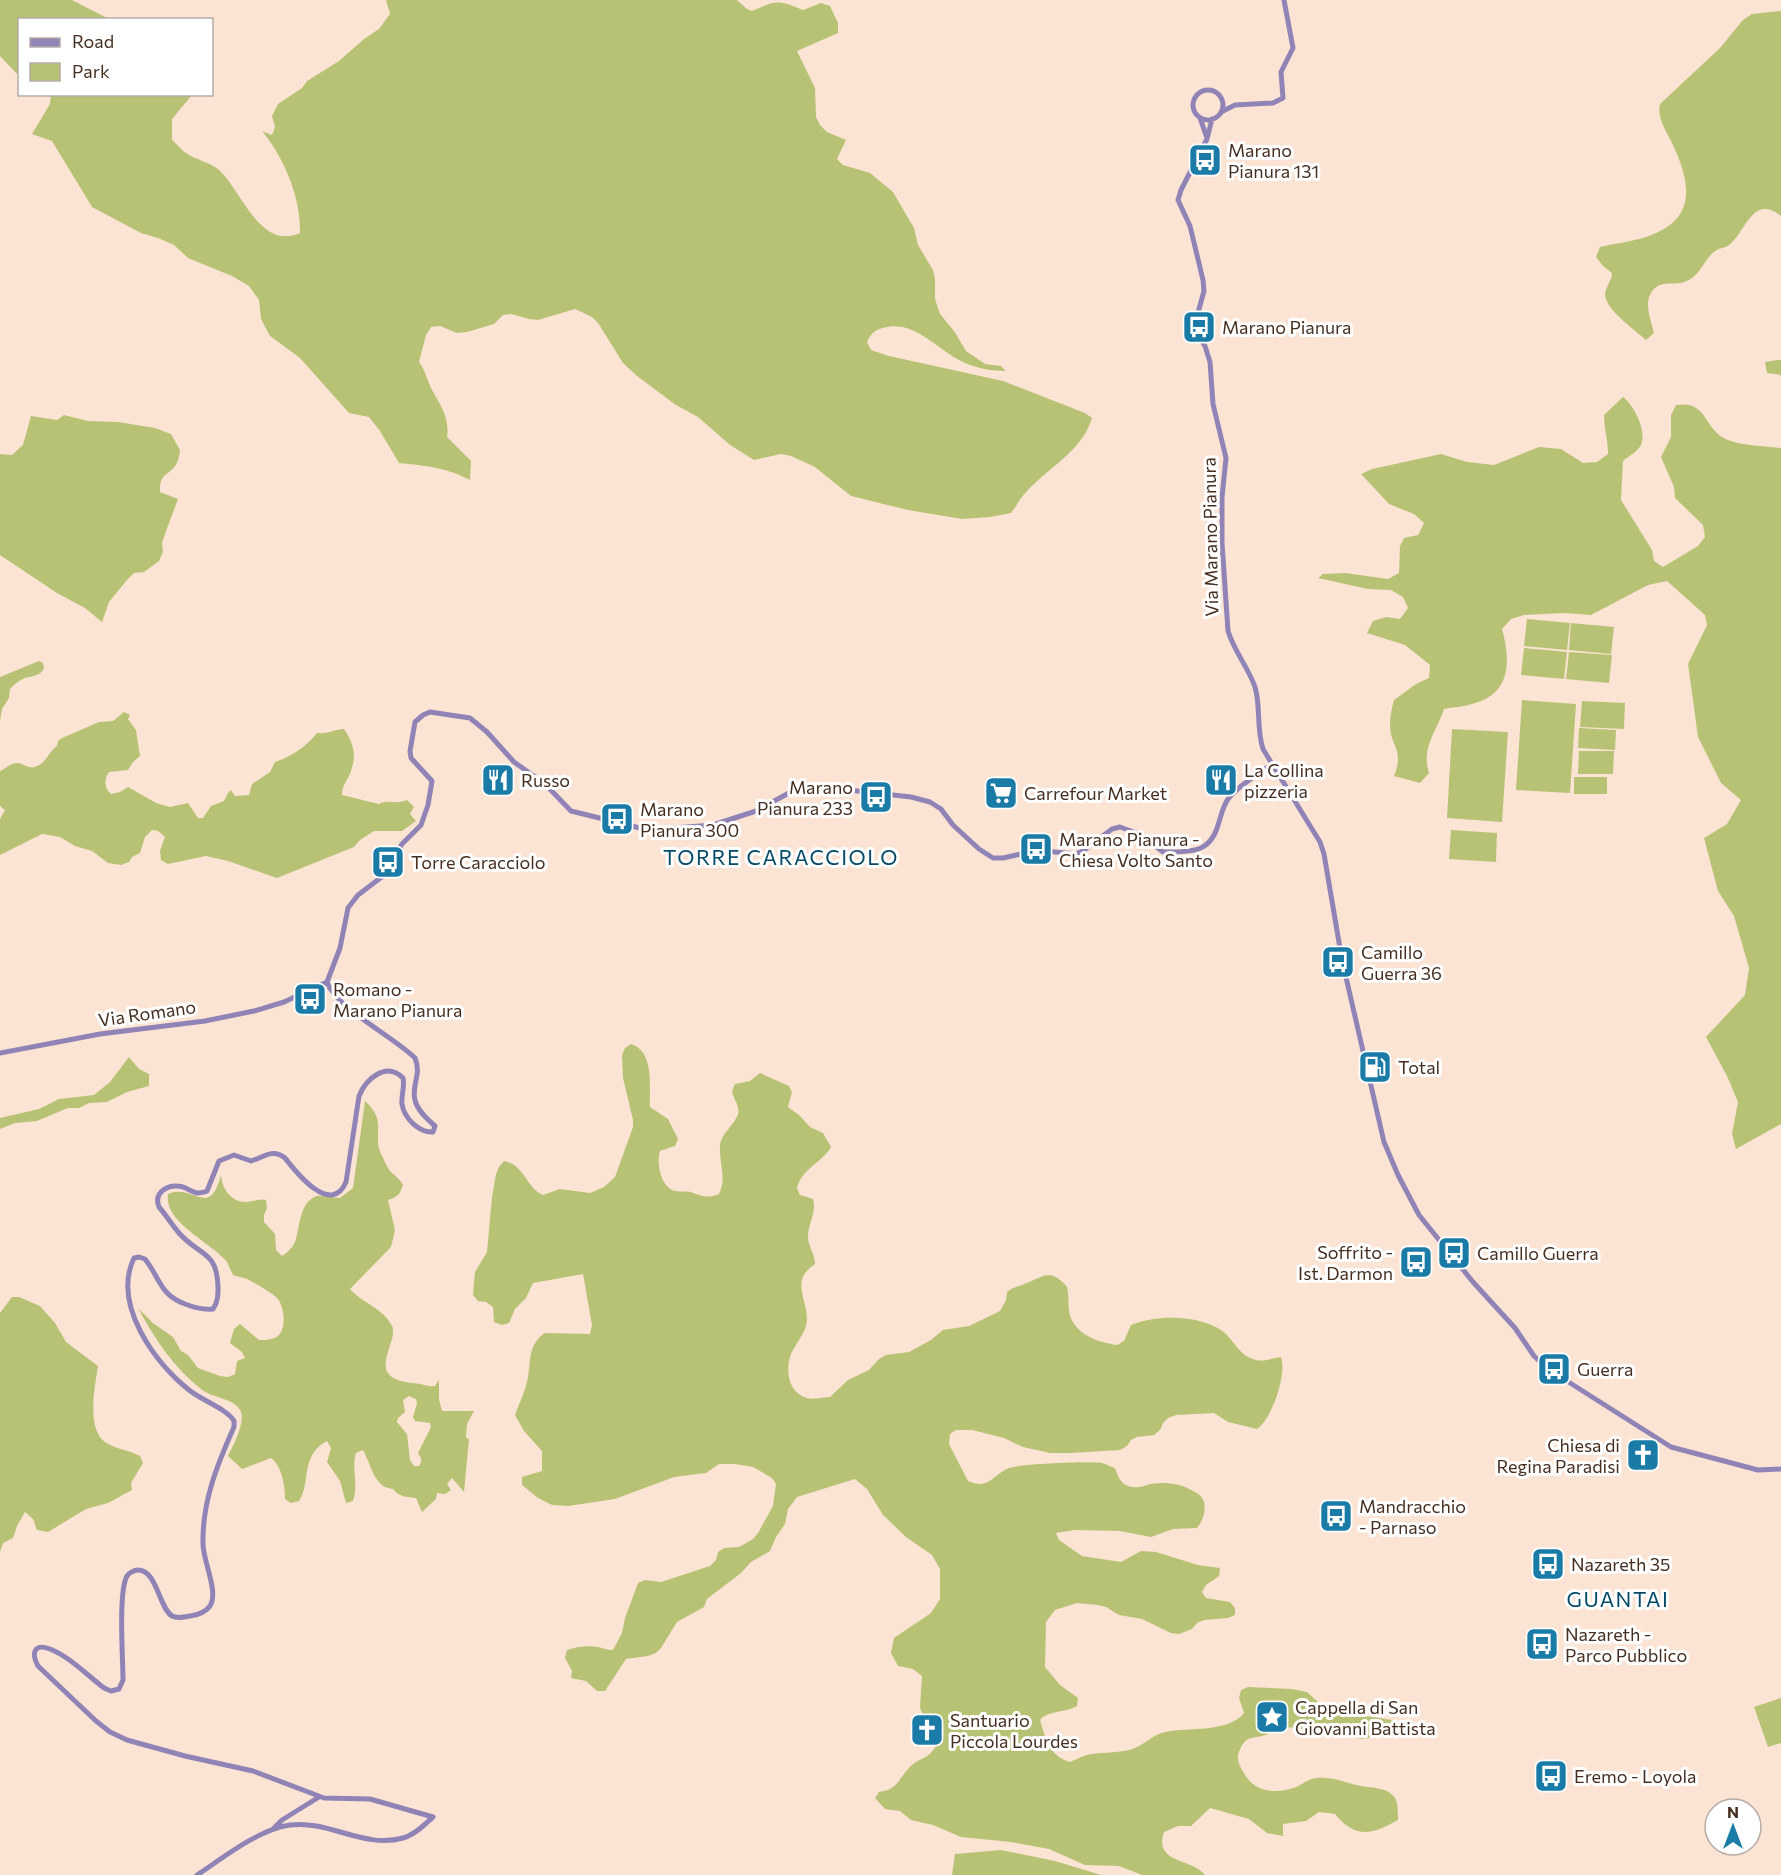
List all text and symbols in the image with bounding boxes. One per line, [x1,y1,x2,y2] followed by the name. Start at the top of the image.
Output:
[18,18,213,96] legend
[72,30,114,52] text: Road
[72,60,110,82] text: Park
[1228,139,1319,182] place label: Marano Pianura 131
[1187,142,1223,178] bus stop icon: Marano Pianura 131
[1181,309,1217,345] bus stop icon: Marano Pianura
[1222,316,1352,338] place label: Marano Pianura
[1198,457,1222,617] street label: Via Marano Pianura
[1244,759,1324,802] place label: La Collina pizzeria
[480,762,516,798] restaurant icon: Russo
[1203,762,1239,798] restaurant icon: La Collina pizzeria
[521,769,570,791] place label: Russo
[983,775,1019,811] supermarket icon: Carrefour Market
[757,776,853,819] place label: Marano Pianura 233
[858,779,894,815] bus stop icon: Marano Pianura 233
[1024,782,1167,804] place label: Carrefour Market
[640,798,739,841] place label: Marano Pianura 300
[599,801,635,837] bus stop icon: Marano Pianura 300
[1059,828,1213,871] place label: Marano Pianura - Chiesa Volto Santo
[1018,831,1054,867] bus stop icon: Marano Pianura - Chiesa Volto Santo
[370,844,406,880] bus stop icon: Torre Caracciolo
[663,844,899,869] district label: TORRE CARACCIOLO
[411,851,546,873] place label: Torre Caracciolo
[1361,941,1442,984] place label: Camillo Guerra 36
[1320,944,1356,980] bus stop icon: Camillo Guerra 36
[333,978,463,1021] place label: Romano - Marano Pianura
[292,981,328,1017] bus stop icon: Romano - Marano Pianura
[97,995,197,1031] street label: Via Romano
[1357,1049,1393,1085] fuel station icon: Total
[1398,1056,1440,1078] place label: Total
[1436,1235,1472,1271] bus stop icon: Camillo Guerra
[1298,1241,1393,1284] place label: Soffrito - Ist. Darmon
[1477,1242,1599,1264] place label: Camillo Guerra
[1398,1244,1434,1280] bus stop icon: Soffrito - Ist. Darmon
[1536,1351,1572,1387] bus stop icon: Guerra
[1577,1358,1633,1380] place label: Guerra
[1497,1434,1620,1477] place label: Chiesa di Regina Paradisi
[1625,1437,1661,1473] church icon: Chiesa di Regina Paradisi
[1359,1495,1466,1538] place label: Mandracchio - Parnaso
[1318,1498,1354,1534] bus stop icon: Mandracchio - Parnaso
[1530,1546,1566,1582] bus stop icon: Nazareth 35
[1571,1553,1670,1575] place label: Nazareth 35
[1567,1586,1669,1611] district label: GUANTAI
[1565,1623,1687,1666] place label: Nazareth - Parco Pubblico
[1524,1626,1560,1662] bus stop icon: Nazareth - Parco Pubblico
[1295,1696,1436,1739] place label: Cappella di San Giovanni Battista
[1254,1699,1290,1735] place icon: Cappella di San Giovanni Battista
[950,1709,1078,1752] place label: Santuario Piccola Lourdes
[909,1712,945,1748] church icon: Santuario Piccola Lourdes
[1533,1758,1569,1794] bus stop icon: Eremo - Loyola
[1574,1765,1697,1787] place label: Eremo - Loyola
[1703,1797,1763,1857] north arrow
[1727,1802,1739,1821] text: N

